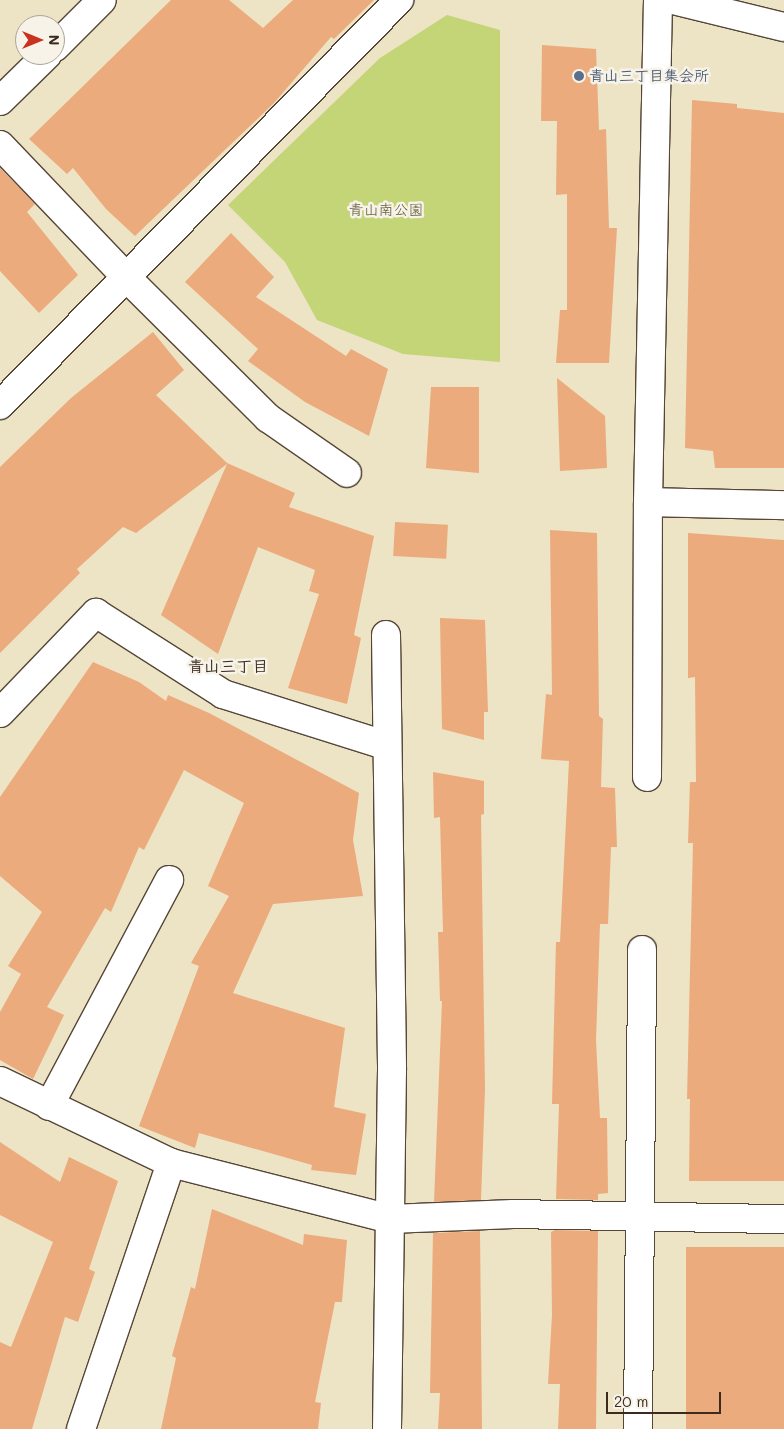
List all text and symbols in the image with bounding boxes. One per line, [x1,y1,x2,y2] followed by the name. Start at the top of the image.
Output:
[15,15,65,65] north arrow
[45,35,64,45] text: N
[589,67,709,85] place label: 青山三丁目集会所
[573,70,585,82] marker: 青山三丁目集会所
[349,201,423,219] park label: 青山南公園
[188,656,268,676] district label: 青山三丁目
[609,1382,724,1414] scale bar
[614,1391,648,1411] text: 20 m

